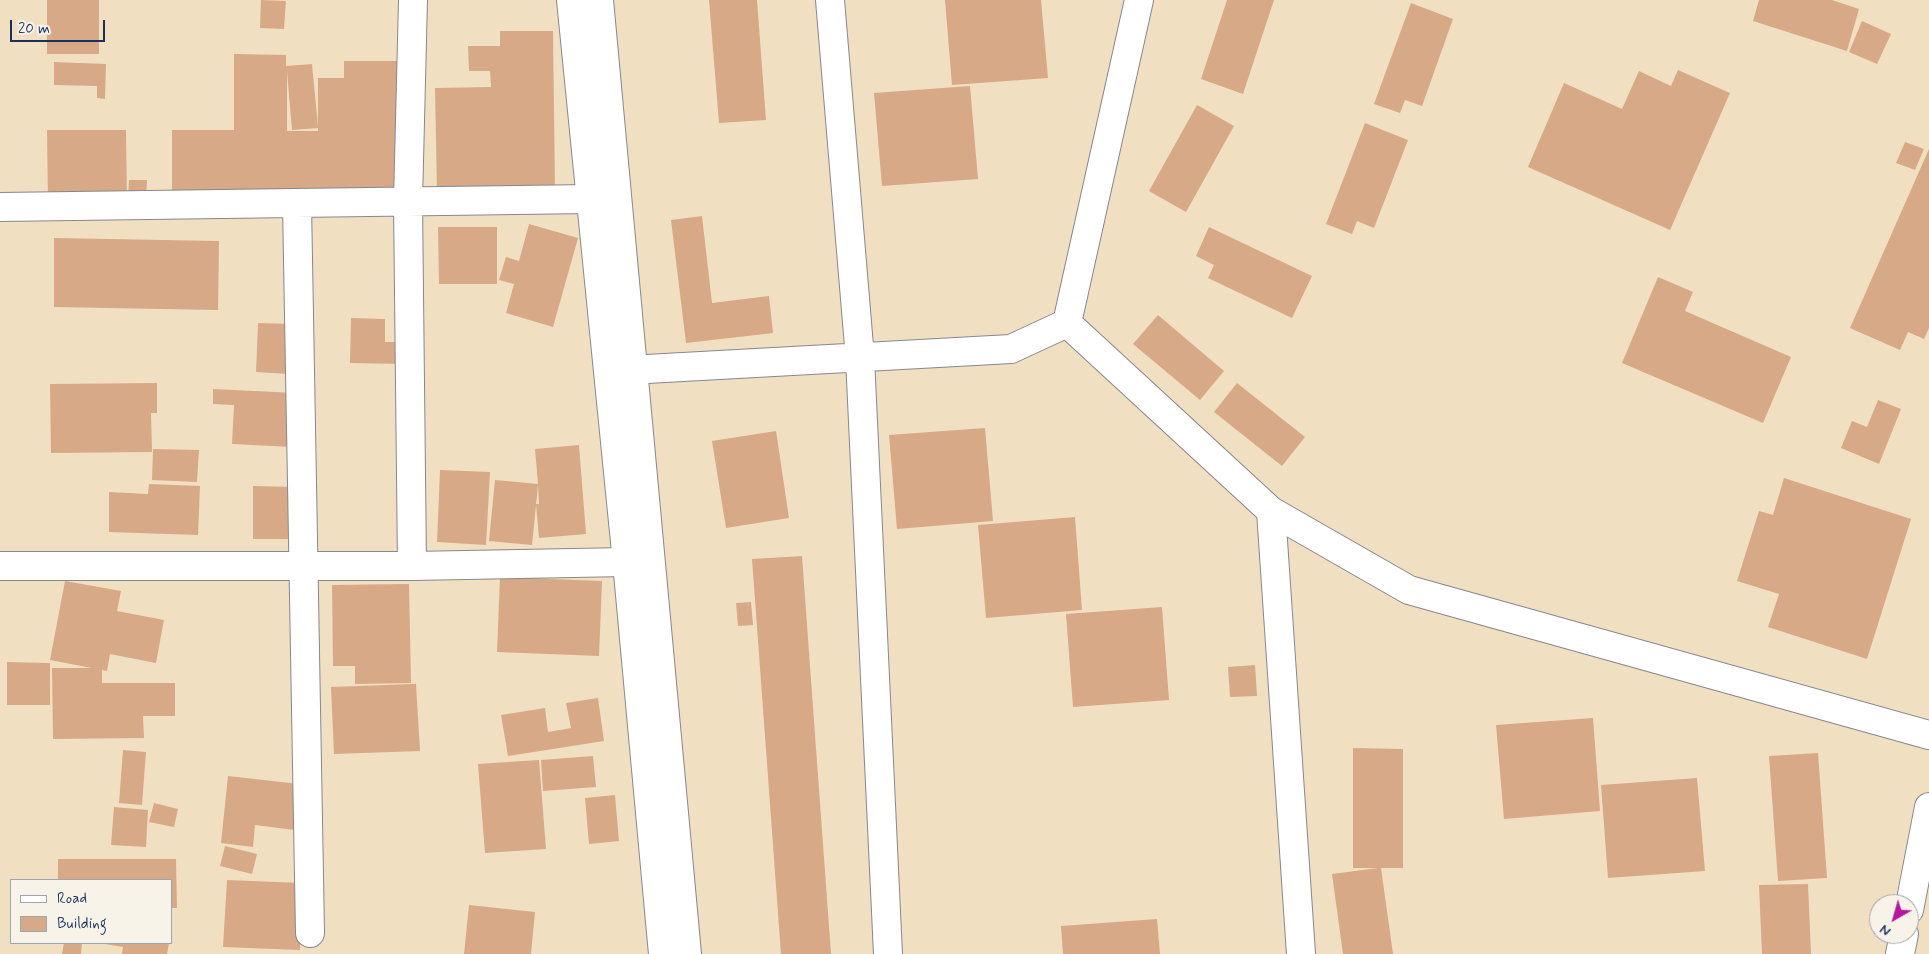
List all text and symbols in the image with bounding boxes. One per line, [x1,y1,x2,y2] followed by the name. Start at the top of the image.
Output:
[12,10,108,42] scale bar
[18,19,50,39] text: 20 m
[10,879,172,944] legend
[57,889,87,909] text: Road
[1869,894,1919,944] north arrow
[57,914,107,934] text: Building
[1876,920,1895,940] text: N

